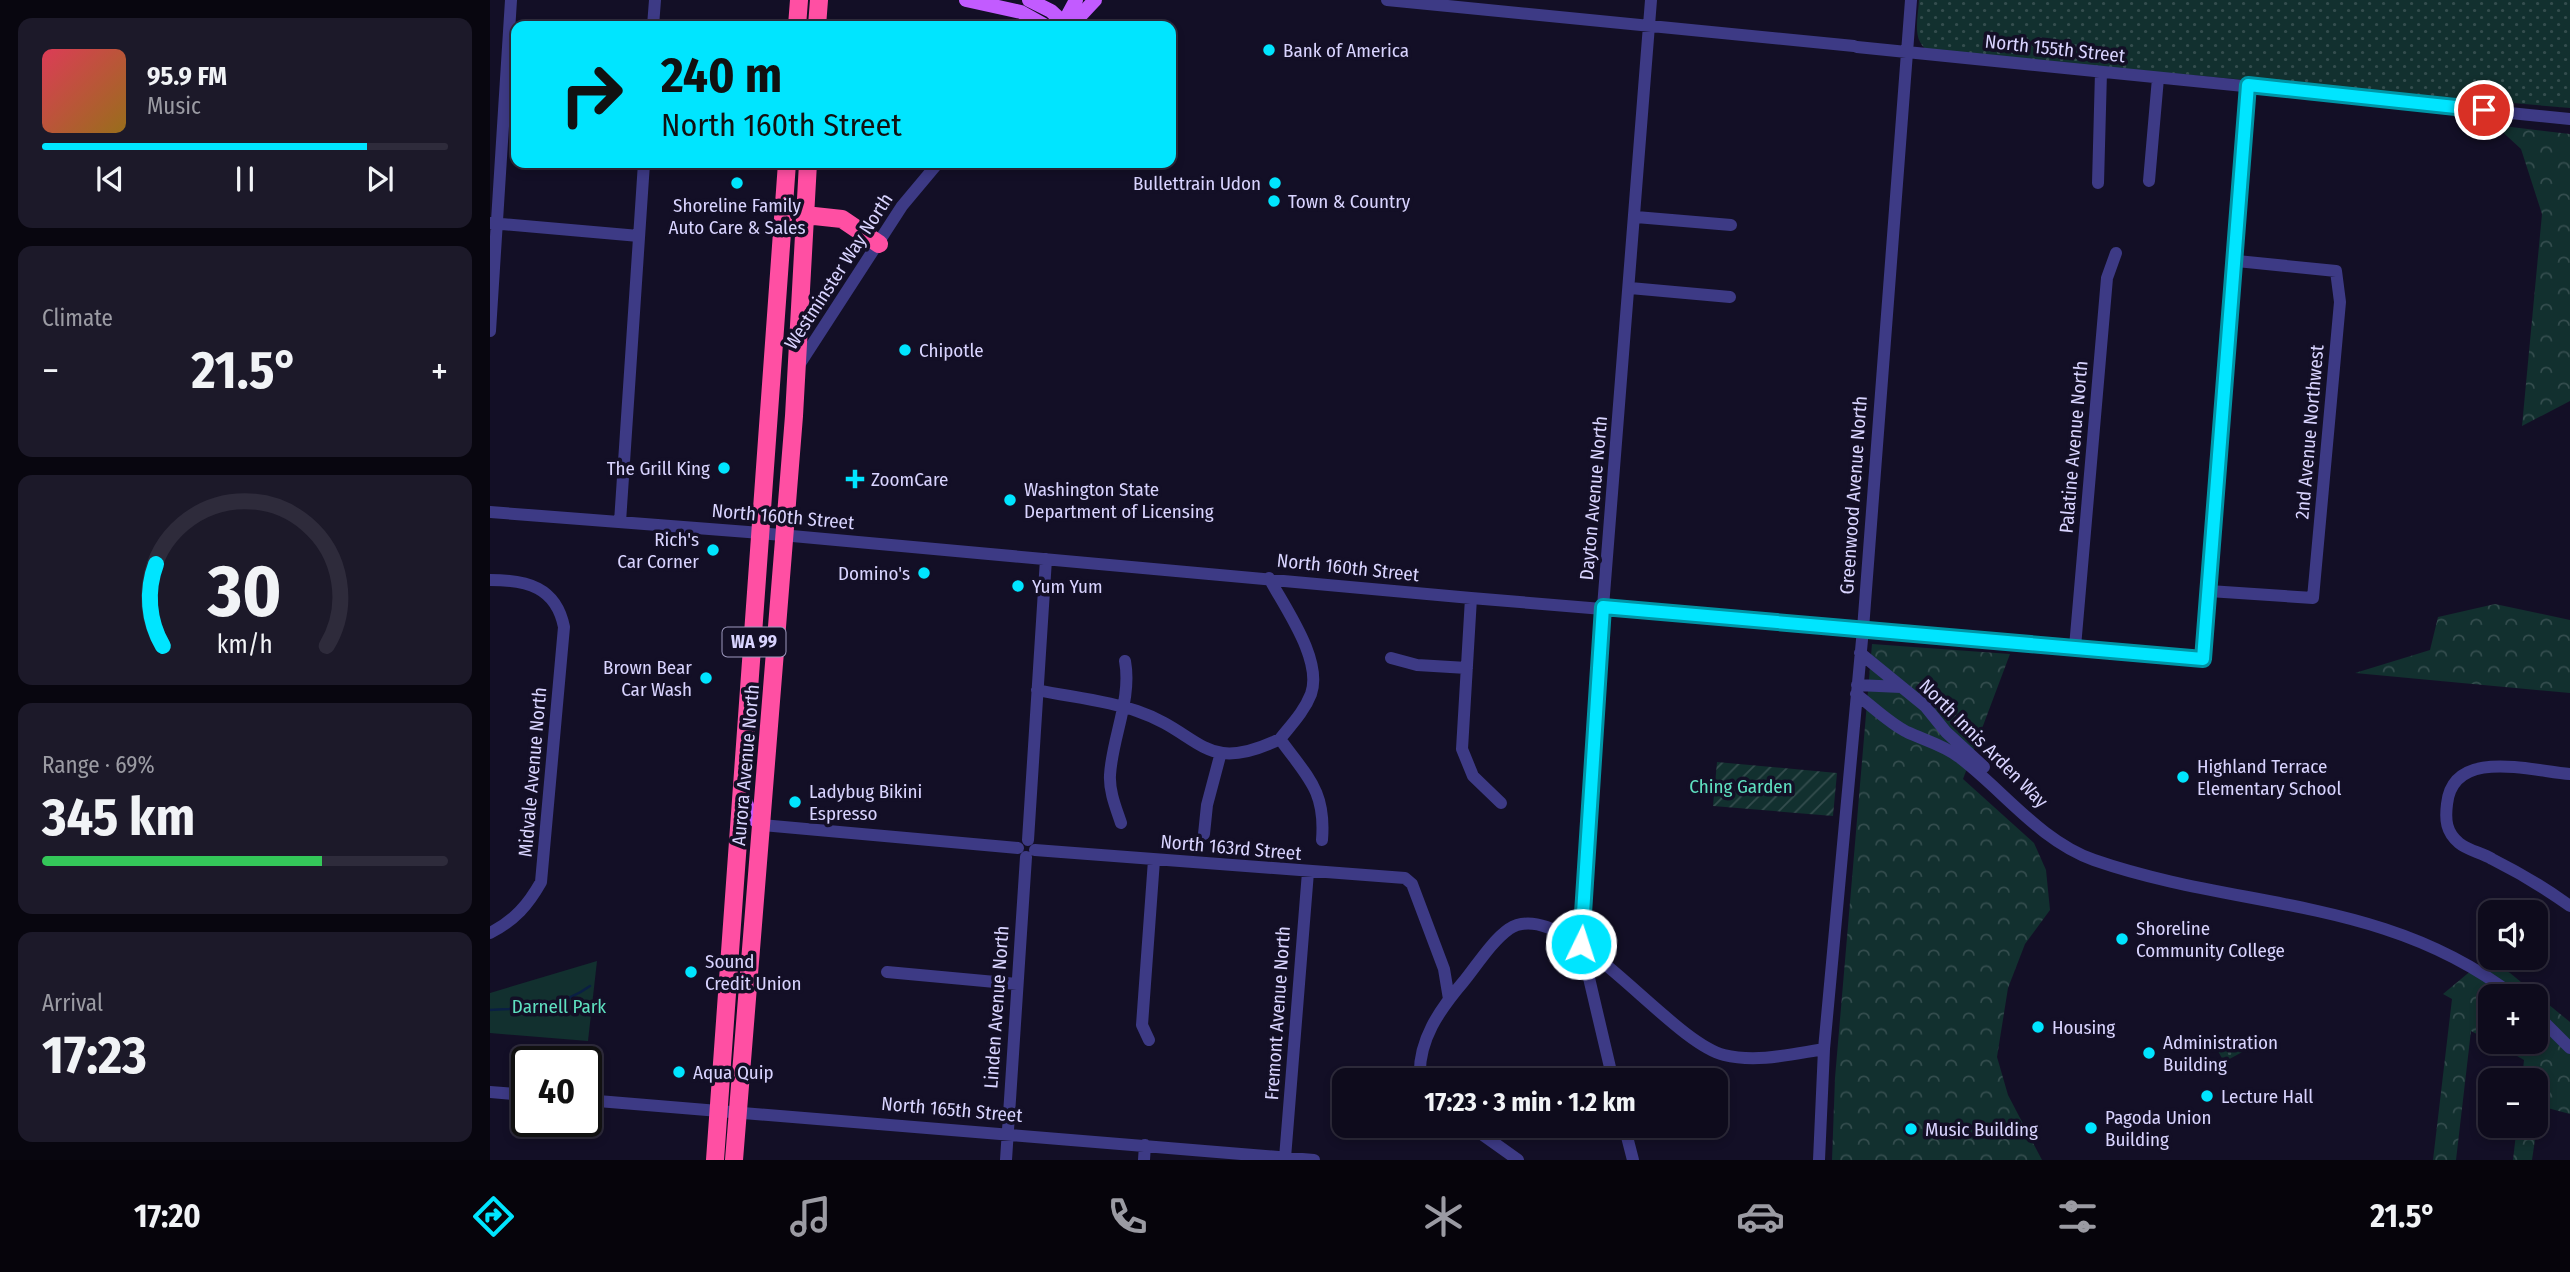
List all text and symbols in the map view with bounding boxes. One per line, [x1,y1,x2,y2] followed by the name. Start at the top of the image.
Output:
[1984,30,2127,67] street label: North 155th Street
[1283,39,1409,62] place label: Bank of America
[1261,42,1277,58] marker: Bank of America
[661,46,782,105] text: 240 m
[546,49,637,140] icon: right
[147,61,227,92] text: 95.9 FM
[2454,80,2514,140] pin
[2465,91,2503,129] icon: arrive
[147,92,201,120] text: Music
[661,106,902,144] text: North 160th Street
[91,160,129,198] icon: previous
[226,160,264,198] icon: pause
[361,160,399,198] icon: next
[1133,172,1261,195] place label: Bullettrain Udon
[729,175,745,191] marker: Shoreline Family Auto Care & Sales
[1267,175,1283,191] marker: Bullettrain Udon
[779,189,898,354] street label: Westminster Way North
[1288,190,1411,213] place label: Town & Country
[1266,193,1282,209] marker: Town & Country
[668,194,806,239] place label: Shoreline Family Auto Care & Sales
[42,304,113,332] text: Climate
[191,339,298,402] text: 21.5°
[919,339,984,362] place label: Chipotle
[897,342,913,358] marker: Chipotle
[2290,343,2329,520] street label: 2nd Avenue Northwest
[42,348,59,394] text: −
[431,348,448,394] text: +
[2054,360,2092,534] street label: Palatine Avenue North
[1835,395,1872,595] street label: Greenwood Avenue North
[1575,415,1612,581] street label: Dayton Avenue North
[607,457,710,480] place label: The Grill King
[716,460,732,476] marker: The Grill King
[871,468,948,491] place label: ZoomCare
[845,469,865,489] marker: ZoomCare
[1024,478,1214,523] place label: Washington State Department of Licensing
[1002,492,1018,508] marker: Washington State Department of Licensing
[711,499,856,534] street label: North 160th Street
[617,528,699,573] place label: Rich's Car Corner
[705,542,721,558] marker: Rich's Car Corner
[207,548,282,635] text: 30
[1276,549,1421,586] street label: North 160th Street
[838,562,910,585] place label: Domino's
[916,565,932,581] marker: Domino's
[1032,575,1103,598] place label: Yum Yum
[1010,578,1026,594] marker: Yum Yum
[722,628,786,656] road number: WA 99
[217,630,273,660] text: km/h
[603,656,692,701] place label: Brown Bear Car Wash
[698,670,714,686] marker: Brown Bear Car Wash
[1915,674,2053,813] street label: North Innis Arden Way
[727,683,764,847] street label: Aurora Avenue North
[514,686,551,858] street label: Midvale Avenue North
[42,751,155,779] text: Range · 69%
[2197,755,2342,800] place label: Highland Terrace Elementary School
[2175,769,2191,785] marker: Highland Terrace Elementary School
[1689,775,1793,798] park label: Ching Garden
[809,780,922,825] place label: Ladybug Bikini Espresso
[42,786,195,849] text: 345 km
[787,794,803,810] marker: Ladybug Bikini Espresso
[1159,830,1303,865] street label: North 163rd Street
[2478,900,2548,1138] map controls
[2478,900,2548,970] button: sound
[1544,907,1618,981] position arrow
[2136,917,2285,962] place label: Shoreline Community College
[979,925,1014,1089] street label: Linden Avenue North
[1260,925,1295,1101] street label: Fremont Avenue North
[2114,931,2130,947] marker: Shoreline Community College
[705,950,801,995] place label: Sound Credit Union
[683,964,699,980] marker: Sound Credit Union
[2478,984,2548,1054] button: +
[42,989,103,1017] text: Arrival
[512,995,606,1018] park label: Darnell Park
[2052,1016,2115,1039] place label: Housing
[2030,1019,2046,1035] marker: Housing
[42,1024,147,1087] text: 17:23
[2163,1031,2278,1076] place label: Administration Building
[2141,1045,2157,1061] marker: Administration Building
[511,1046,602,1137] speed limit sign: 40
[693,1061,774,1084] place label: Aqua Quip
[671,1064,687,1080] marker: Aqua Quip
[2478,1068,2548,1138] button: −
[2221,1085,2313,1108] place label: Lecture Hall
[1424,1087,1636,1118] text: 17:23 · 3 min · 1.2 km
[2199,1088,2215,1104] marker: Lecture Hall
[880,1092,1024,1127] street label: North 165th Street
[2105,1106,2212,1151] place label: Pagoda Union Building
[1925,1118,2038,1141] place label: Music Building
[2083,1120,2099,1136] marker: Pagoda Union Building
[1903,1121,1919,1137] marker: Music Building
[469,1192,518,1241] icon: directions
[786,1192,835,1241] icon: music
[1103,1192,1152,1241] icon: phone
[1419,1192,1468,1241] icon: climate
[1736,1192,1785,1241] icon: car
[2053,1192,2102,1241] icon: filters
[134,1197,201,1235] text: 17:20
[2370,1197,2436,1235] text: 21.5°

